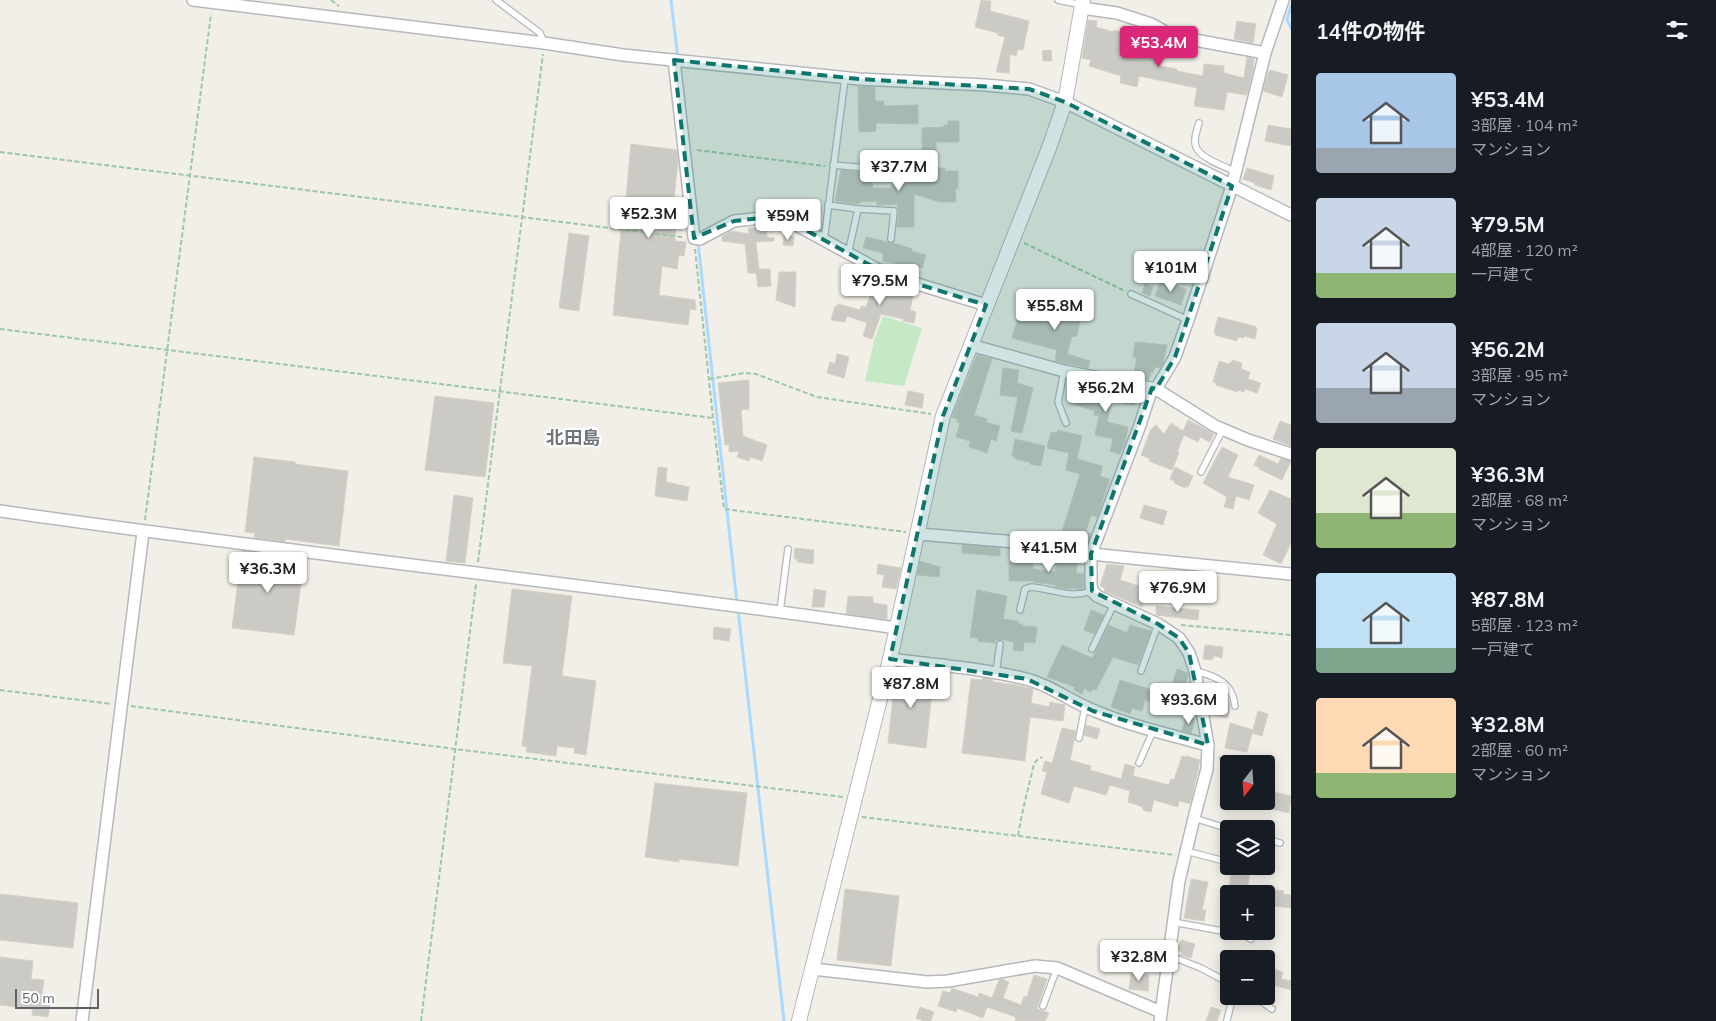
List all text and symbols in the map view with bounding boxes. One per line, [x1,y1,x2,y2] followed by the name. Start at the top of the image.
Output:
[1663,16,1691,44] icon: filters
[1316,18,1425,44] text: 14件の物件
[1118,26,1200,68] pin: ¥53.4M
[1131,32,1187,52] text: ¥53.4M
[1471,86,1545,112] text: ¥53.4M
[1356,93,1416,153] icon: home
[1471,115,1578,135] text: 3部屋 · 104 m²
[1471,139,1551,159] text: マンション
[858,150,940,192] pin: ¥37.7M
[871,156,927,176] text: ¥37.7M
[608,196,690,239] pin: ¥52.3M
[758,198,818,241] pin: ¥59M
[621,203,677,223] text: ¥52.3M
[767,205,809,225] text: ¥59M
[1471,211,1545,237] text: ¥79.5M
[1356,218,1416,278] icon: home
[1471,240,1578,260] text: 4部屋 · 120 m²
[1136,250,1206,293] pin: ¥101M
[1145,257,1197,277] text: ¥101M
[839,264,921,306] pin: ¥79.5M
[1471,264,1535,284] text: 一戸建て
[852,270,908,290] text: ¥79.5M
[1014,288,1096,331] pin: ¥55.8M
[1027,295,1083,315] text: ¥55.8M
[1471,336,1545,362] text: ¥56.2M
[1356,343,1416,403] icon: home
[1471,365,1568,385] text: 3部屋 · 95 m²
[1065,370,1147,413] pin: ¥56.2M
[1078,377,1134,397] text: ¥56.2M
[1471,389,1551,409] text: マンション
[546,426,600,449] district label: 北田島
[1471,461,1545,487] text: ¥36.3M
[1356,468,1416,528] icon: home
[1471,490,1568,510] text: 2部屋 · 68 m²
[1471,514,1551,534] text: マンション
[1008,530,1090,573] pin: ¥41.5M
[1021,537,1077,557] text: ¥41.5M
[227,552,309,594] pin: ¥36.3M
[240,558,296,578] text: ¥36.3M
[1137,570,1219,613] pin: ¥76.9M
[1150,577,1206,597] text: ¥76.9M
[1471,586,1545,612] text: ¥87.8M
[1356,593,1416,653] icon: home
[1471,615,1578,635] text: 5部屋 · 123 m²
[1471,639,1535,659] text: 一戸建て
[870,666,952,709] pin: ¥87.8M
[883,673,939,693] text: ¥87.8M
[1148,682,1230,725] pin: ¥93.6M
[1161,689,1217,709] text: ¥93.6M
[1471,711,1545,737] text: ¥32.8M
[1356,718,1416,778] icon: home
[1471,740,1568,760] text: 2部屋 · 60 m²
[1220,755,1275,810] north arrow
[1220,755,1275,1005] map controls
[1471,764,1551,784] text: マンション
[1220,820,1275,875] button: layers
[1220,885,1275,940] button: +
[1098,940,1180,982] pin: ¥32.8M
[1111,946,1167,966] text: ¥32.8M
[1220,950,1275,1005] button: −
[15,986,99,1009] scale bar
[22,989,55,1007] text: 50 m

